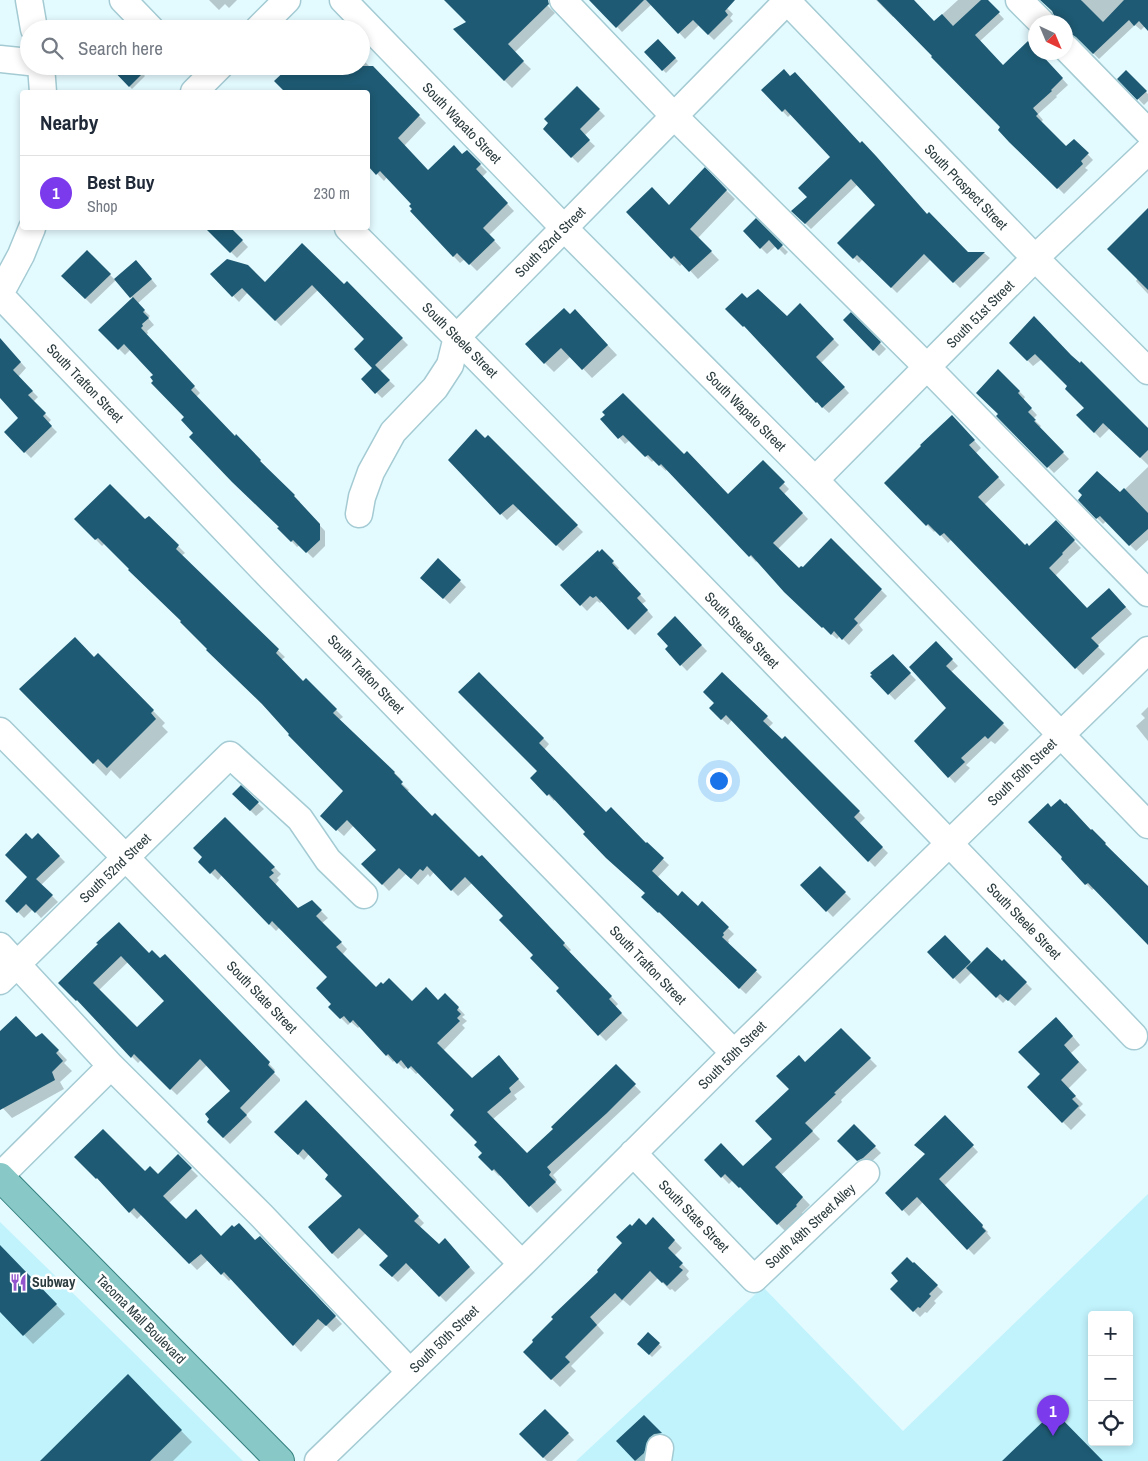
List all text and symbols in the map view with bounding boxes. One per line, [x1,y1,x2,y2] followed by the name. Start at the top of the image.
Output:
[1028,15,1073,60] north arrow
[20,20,370,75] search box
[38,34,66,62] icon: search
[78,35,163,61] text: Search here
[419,79,505,167] street label: South Wapato Street
[40,108,98,137] text: Nearby
[921,140,1011,234] street label: South Prospect Street
[87,169,155,195] text: Best Buy
[52,182,60,204] text: 1
[314,182,350,204] text: 230 m
[87,195,118,217] text: Shop
[511,203,589,281] street label: South 52nd Street
[942,276,1018,352] street label: South 51st Street
[418,298,502,382] street label: South Steele Street
[43,340,127,426] street label: South Trafton Street
[702,367,790,455] street label: South Wapato Street
[701,588,783,672] street label: South Steele Street
[324,631,408,717] street label: South Trafton Street
[984,734,1060,810] street label: South 50th Street
[706,768,732,794] your location
[75,829,155,907] street label: South 52nd Street
[983,879,1065,963] street label: South Steele Street
[606,922,690,1008] street label: South Trafton Street
[223,957,301,1037] street label: South State Street
[694,1017,770,1093] street label: South 50th Street
[655,1176,733,1256] street label: South State Street
[761,1179,859,1272] street label: South 49th Street Alley
[92,1270,190,1368] street label: Tacoma Mall Boulevard
[8,1272,28,1292] restaurant icon: Subway
[32,1273,76,1291] place label: Subway
[406,1301,482,1377] street label: South 50th Street
[1088,1311,1133,1446] map controls
[1088,1311,1133,1356] button: +
[1088,1356,1133,1401] button: −
[1037,1395,1069,1436] pin: 1
[1088,1401,1133,1446] button: locate

